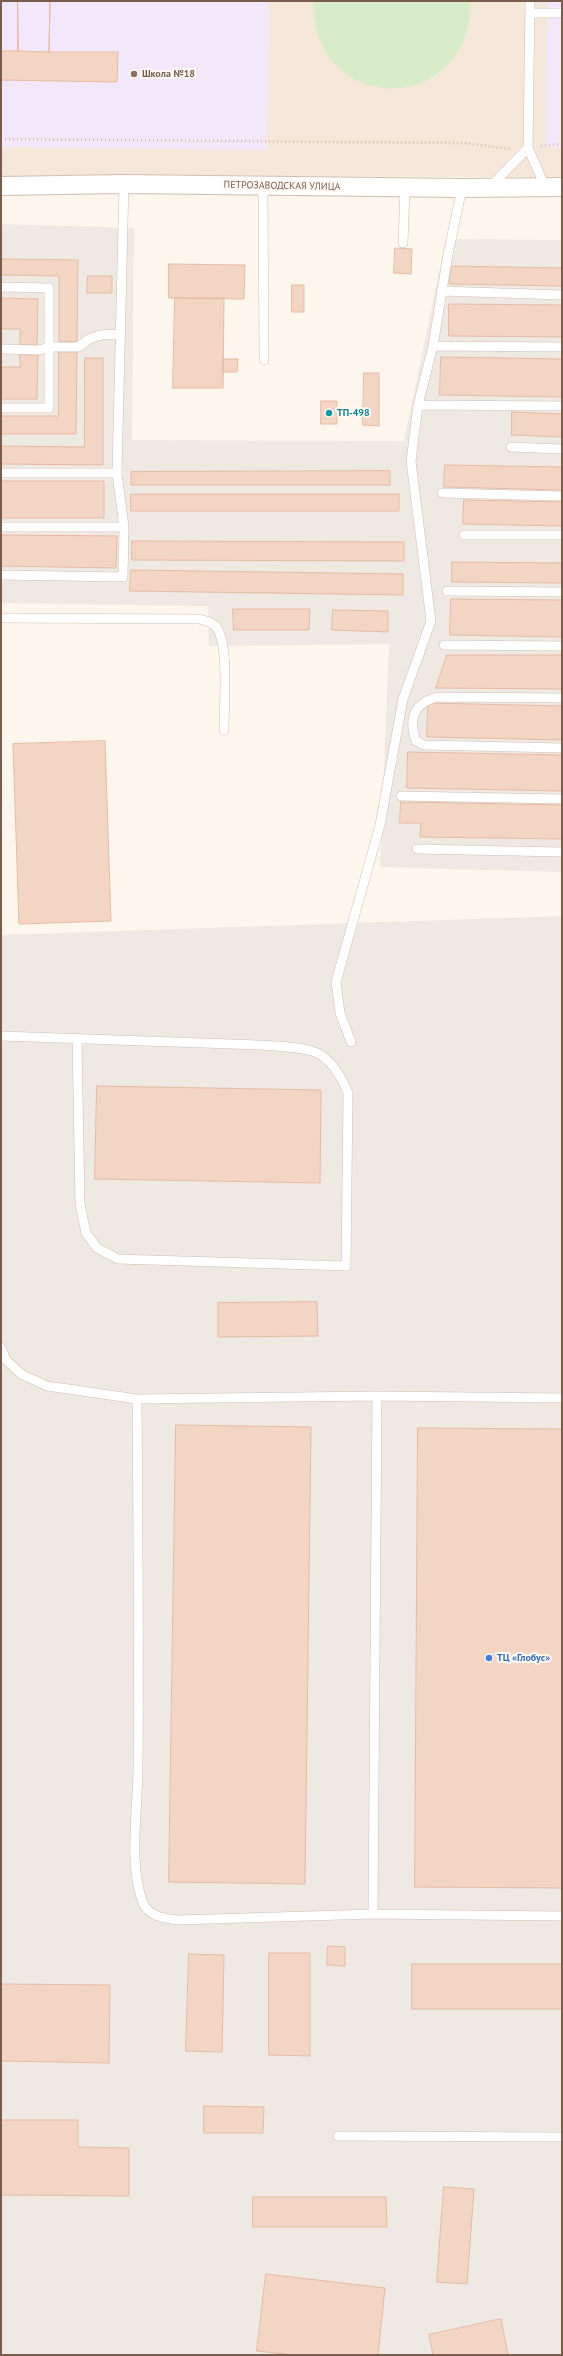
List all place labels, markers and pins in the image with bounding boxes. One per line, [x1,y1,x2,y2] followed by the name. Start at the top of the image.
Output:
[142,68,195,80] place label: Школа №18
[129,69,139,79] marker: Школа №18
[337,407,370,419] place label: ТП-498
[324,408,334,418] marker: ТП-498
[497,1652,550,1664] place label: ТЦ «Глобус»
[484,1653,494,1663] marker: ТЦ «Глобус»

